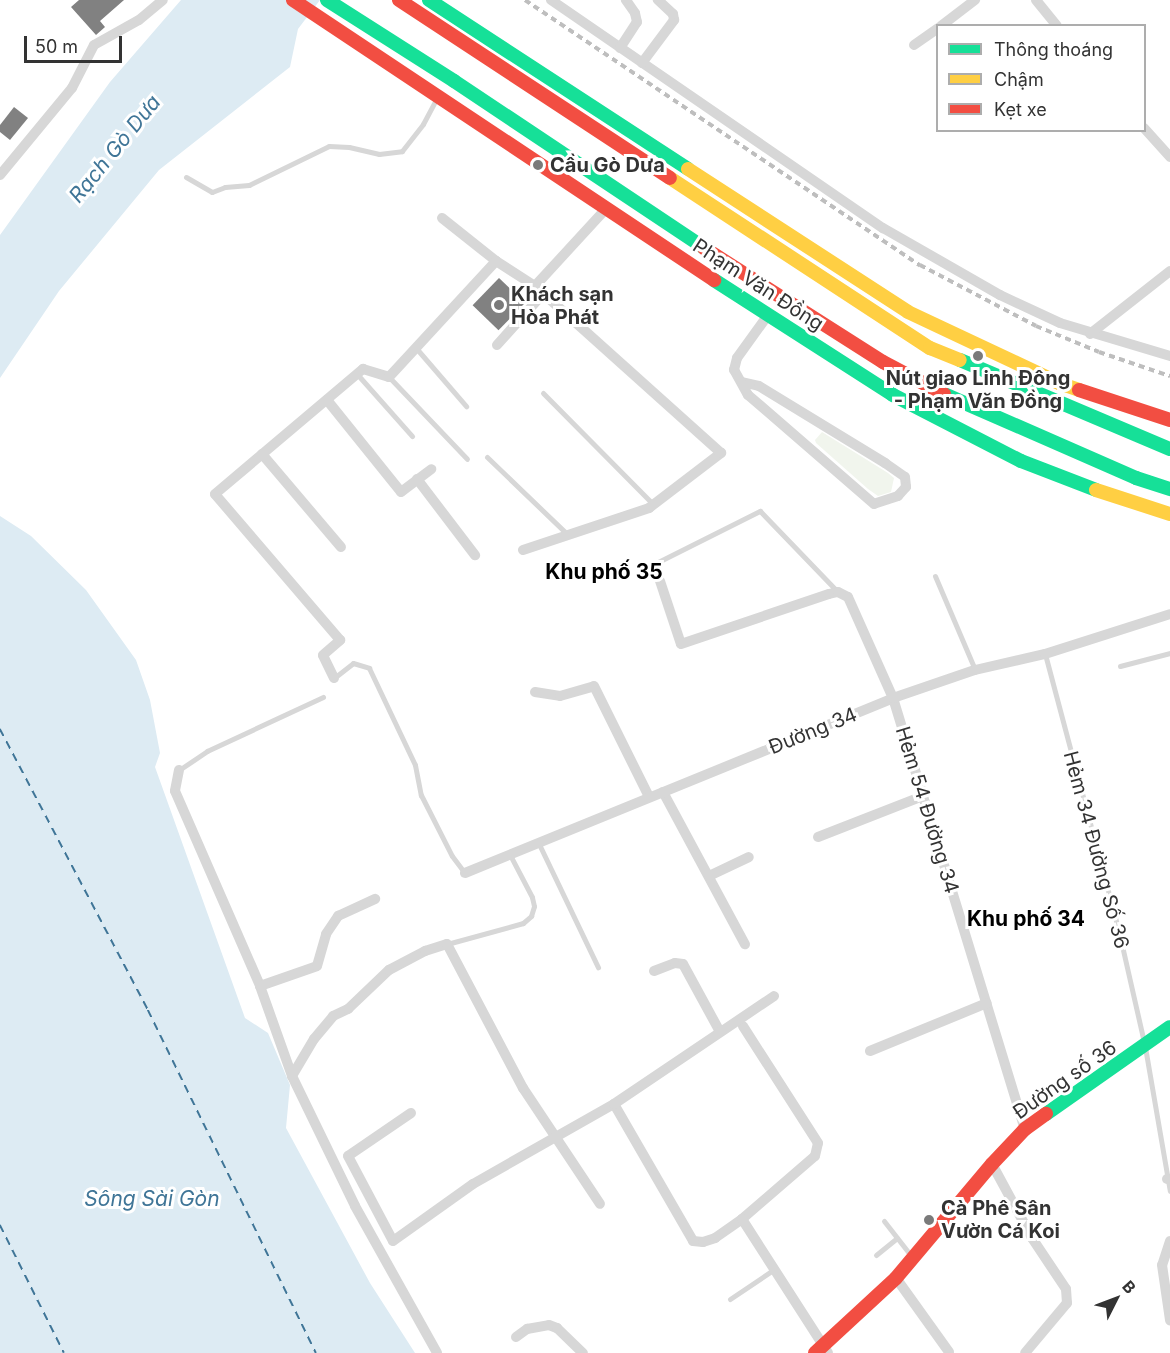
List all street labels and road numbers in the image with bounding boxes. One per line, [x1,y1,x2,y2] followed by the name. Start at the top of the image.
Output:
[688,234,828,336] street label: Phạm Văn Đồng
[765,702,861,760] street label: Đường 34
[890,724,964,896] street label: Hẻm 54 Đường 34
[1058,749,1134,951] street label: Hẻm 34 Đường Số 36
[1009,1036,1121,1124] street label: Đường số 36

